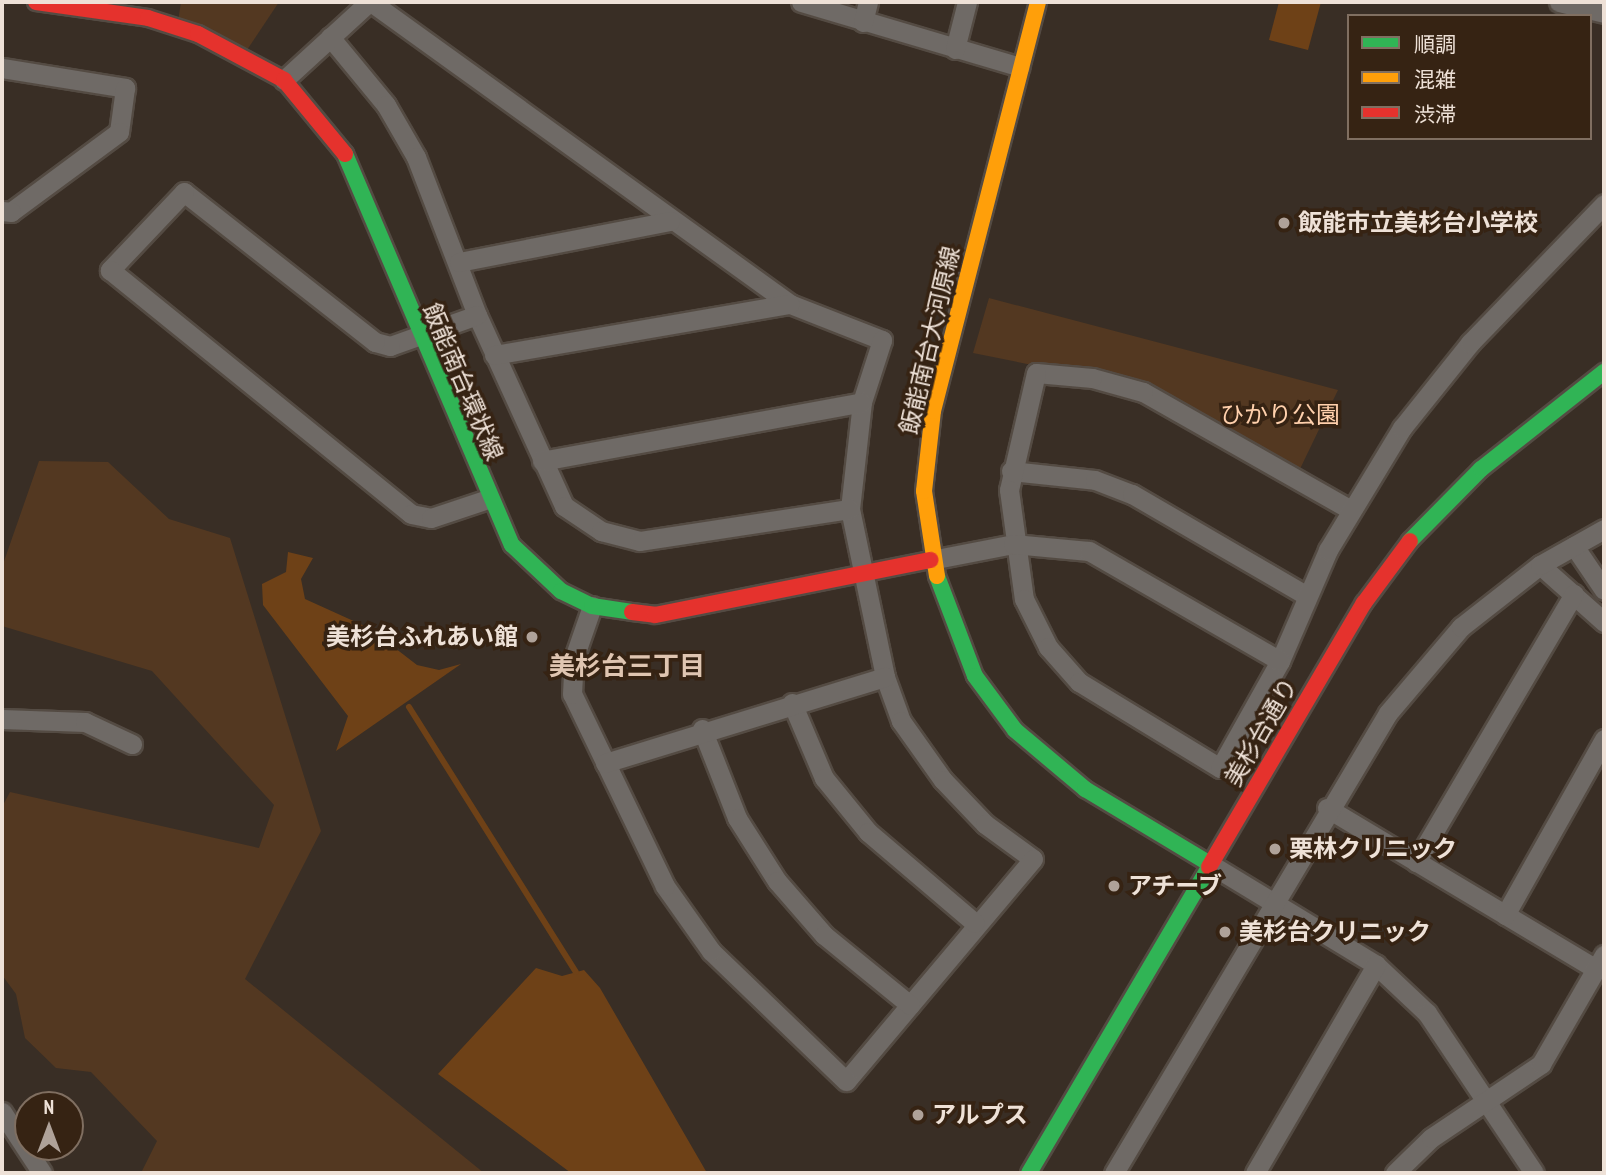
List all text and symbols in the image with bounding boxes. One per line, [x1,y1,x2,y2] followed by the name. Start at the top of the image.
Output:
[1347,14,1592,140] legend
[1414,31,1456,58] text: 順調
[1414,66,1456,93] text: 混雑
[1414,101,1456,128] text: 渋滞
[1298,209,1538,237] place label: 飯能市立美杉台小学校
[1276,215,1292,231] marker: 飯能市立美杉台小学校
[894,243,966,437] street label: 飯能南台大河原線
[417,299,509,465] street label: 飯能南台環状線
[1220,401,1340,429] park label: ひかり公園
[326,623,518,651] place label: 美杉台ふれあい館
[524,629,540,645] marker: 美杉台ふれあい館
[549,650,705,682] district label: 美杉台三丁目
[1219,673,1303,791] street label: 美杉台通り
[1289,835,1457,863] place label: 栗林クリニック
[1267,841,1283,857] marker: 栗林クリニック
[1128,872,1224,900] place label: アチーブ
[1106,878,1122,894] marker: アチーブ
[1239,918,1431,946] place label: 美杉台クリニック
[1217,924,1233,940] marker: 美杉台クリニック
[14,1091,84,1161] north arrow
[44,1095,54,1119] text: N
[932,1101,1028,1129] place label: アルプス
[910,1107,926,1123] marker: アルプス

